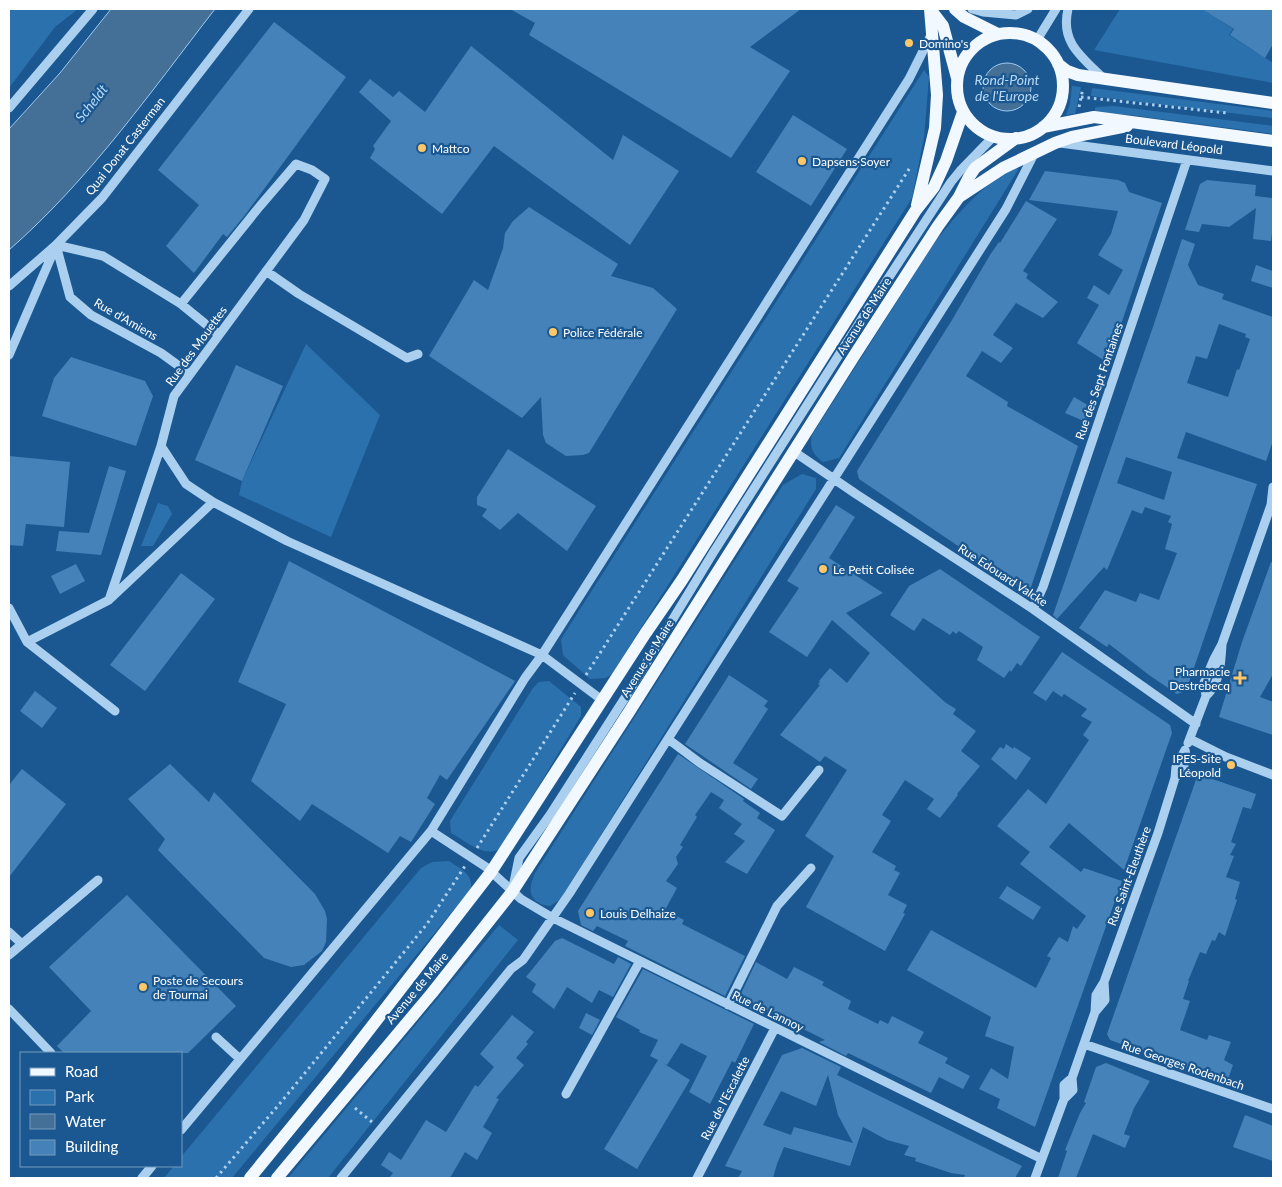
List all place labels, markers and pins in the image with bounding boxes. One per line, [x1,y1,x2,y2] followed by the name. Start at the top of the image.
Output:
[919,36,968,51] place label: Domino's
[903,37,915,49] marker: Domino's
[432,141,470,156] place label: Mattco
[416,142,428,154] marker: Mattco
[812,154,891,169] place label: Dapsens·Soyer
[796,155,808,167] marker: Dapsens·Soyer
[563,325,643,340] place label: Police Fédérale
[547,326,559,338] marker: Police Fédérale
[833,562,914,577] place label: Le Petit Colisée
[817,563,829,575] marker: Le Petit Colisée
[1169,664,1230,693] place label: Pharmacie Destrebecq
[1234,672,1246,684] marker: Pharmacie Destrebecq
[1173,751,1221,780] place label: IPES-Site Léopold
[1225,759,1237,771] marker: IPES-Site Léopold
[600,906,676,921] place label: Louis Delhaize
[584,907,596,919] marker: Louis Delhaize
[153,973,243,1002] place label: Poste de Secours de Tournai
[137,981,149,993] marker: Poste de Secours de Tournai

